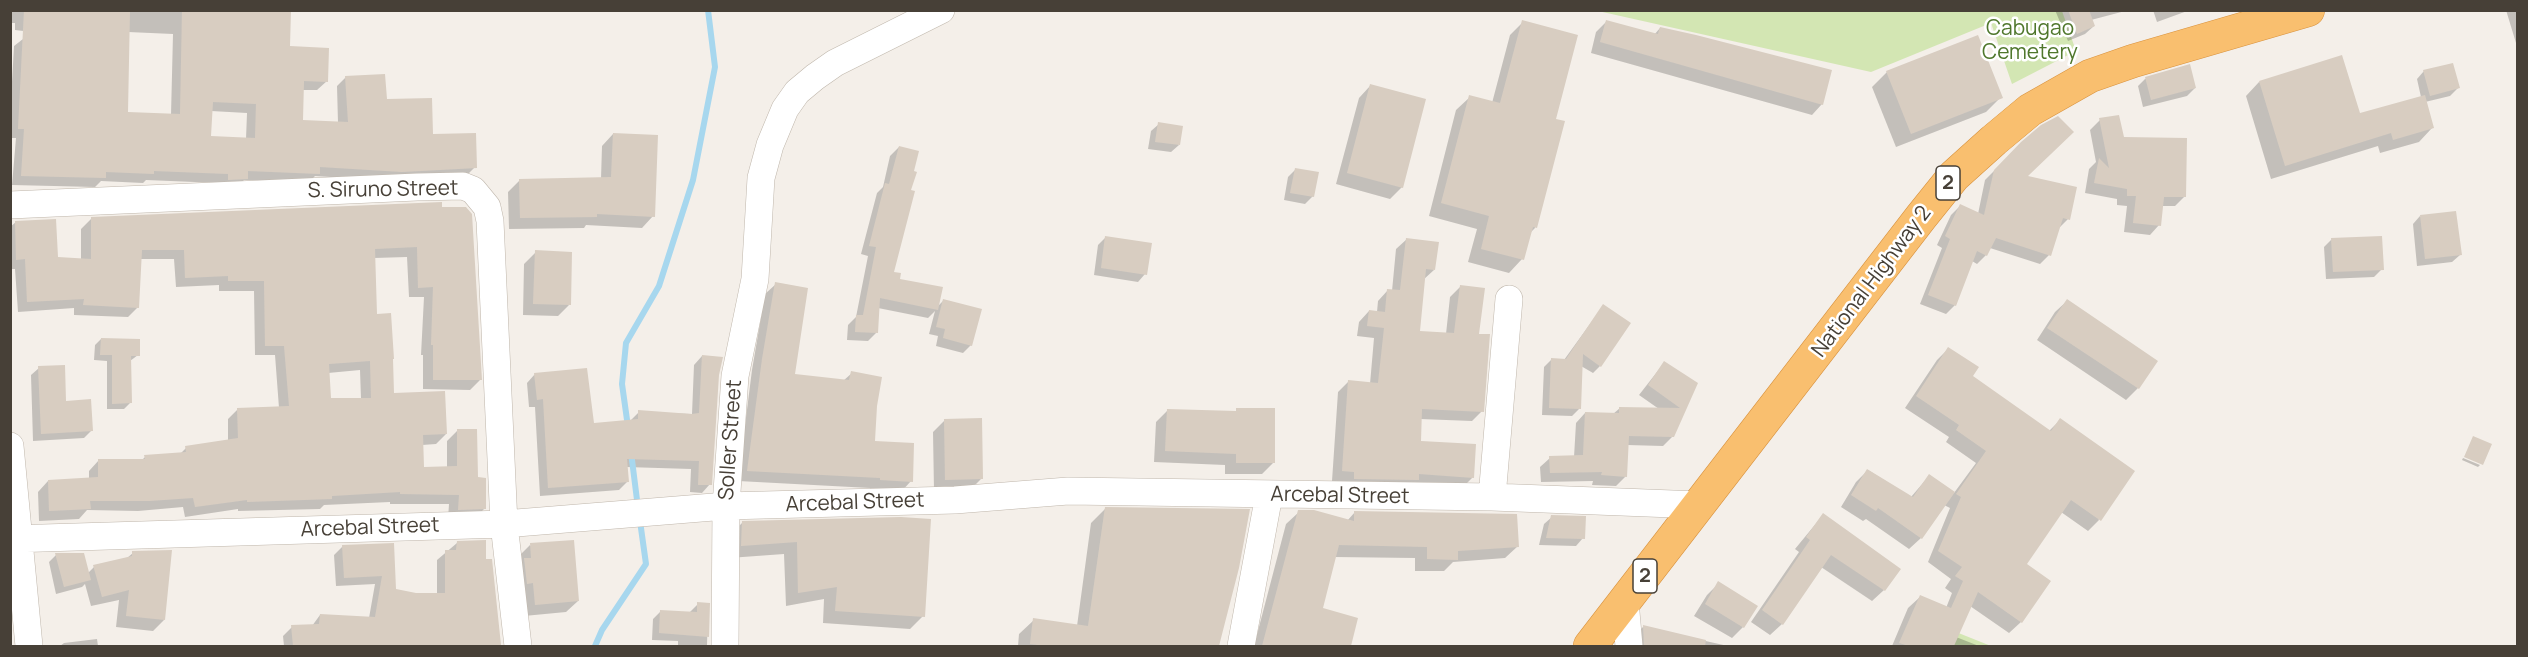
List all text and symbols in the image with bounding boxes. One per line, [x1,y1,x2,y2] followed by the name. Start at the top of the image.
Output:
[1982,16,2078,66] park label: Cabugao Cemetery
[1936,166,1960,200] road number: 2
[308,176,458,204] street label: S. Siruno Street
[1807,201,1937,363] street label: National Highway 2
[714,379,748,501] street label: Soller Street
[1270,482,1410,510] street label: Arcebal Street
[785,488,925,518] street label: Arcebal Street
[300,513,440,543] street label: Arcebal Street
[1633,559,1657,593] road number: 2

